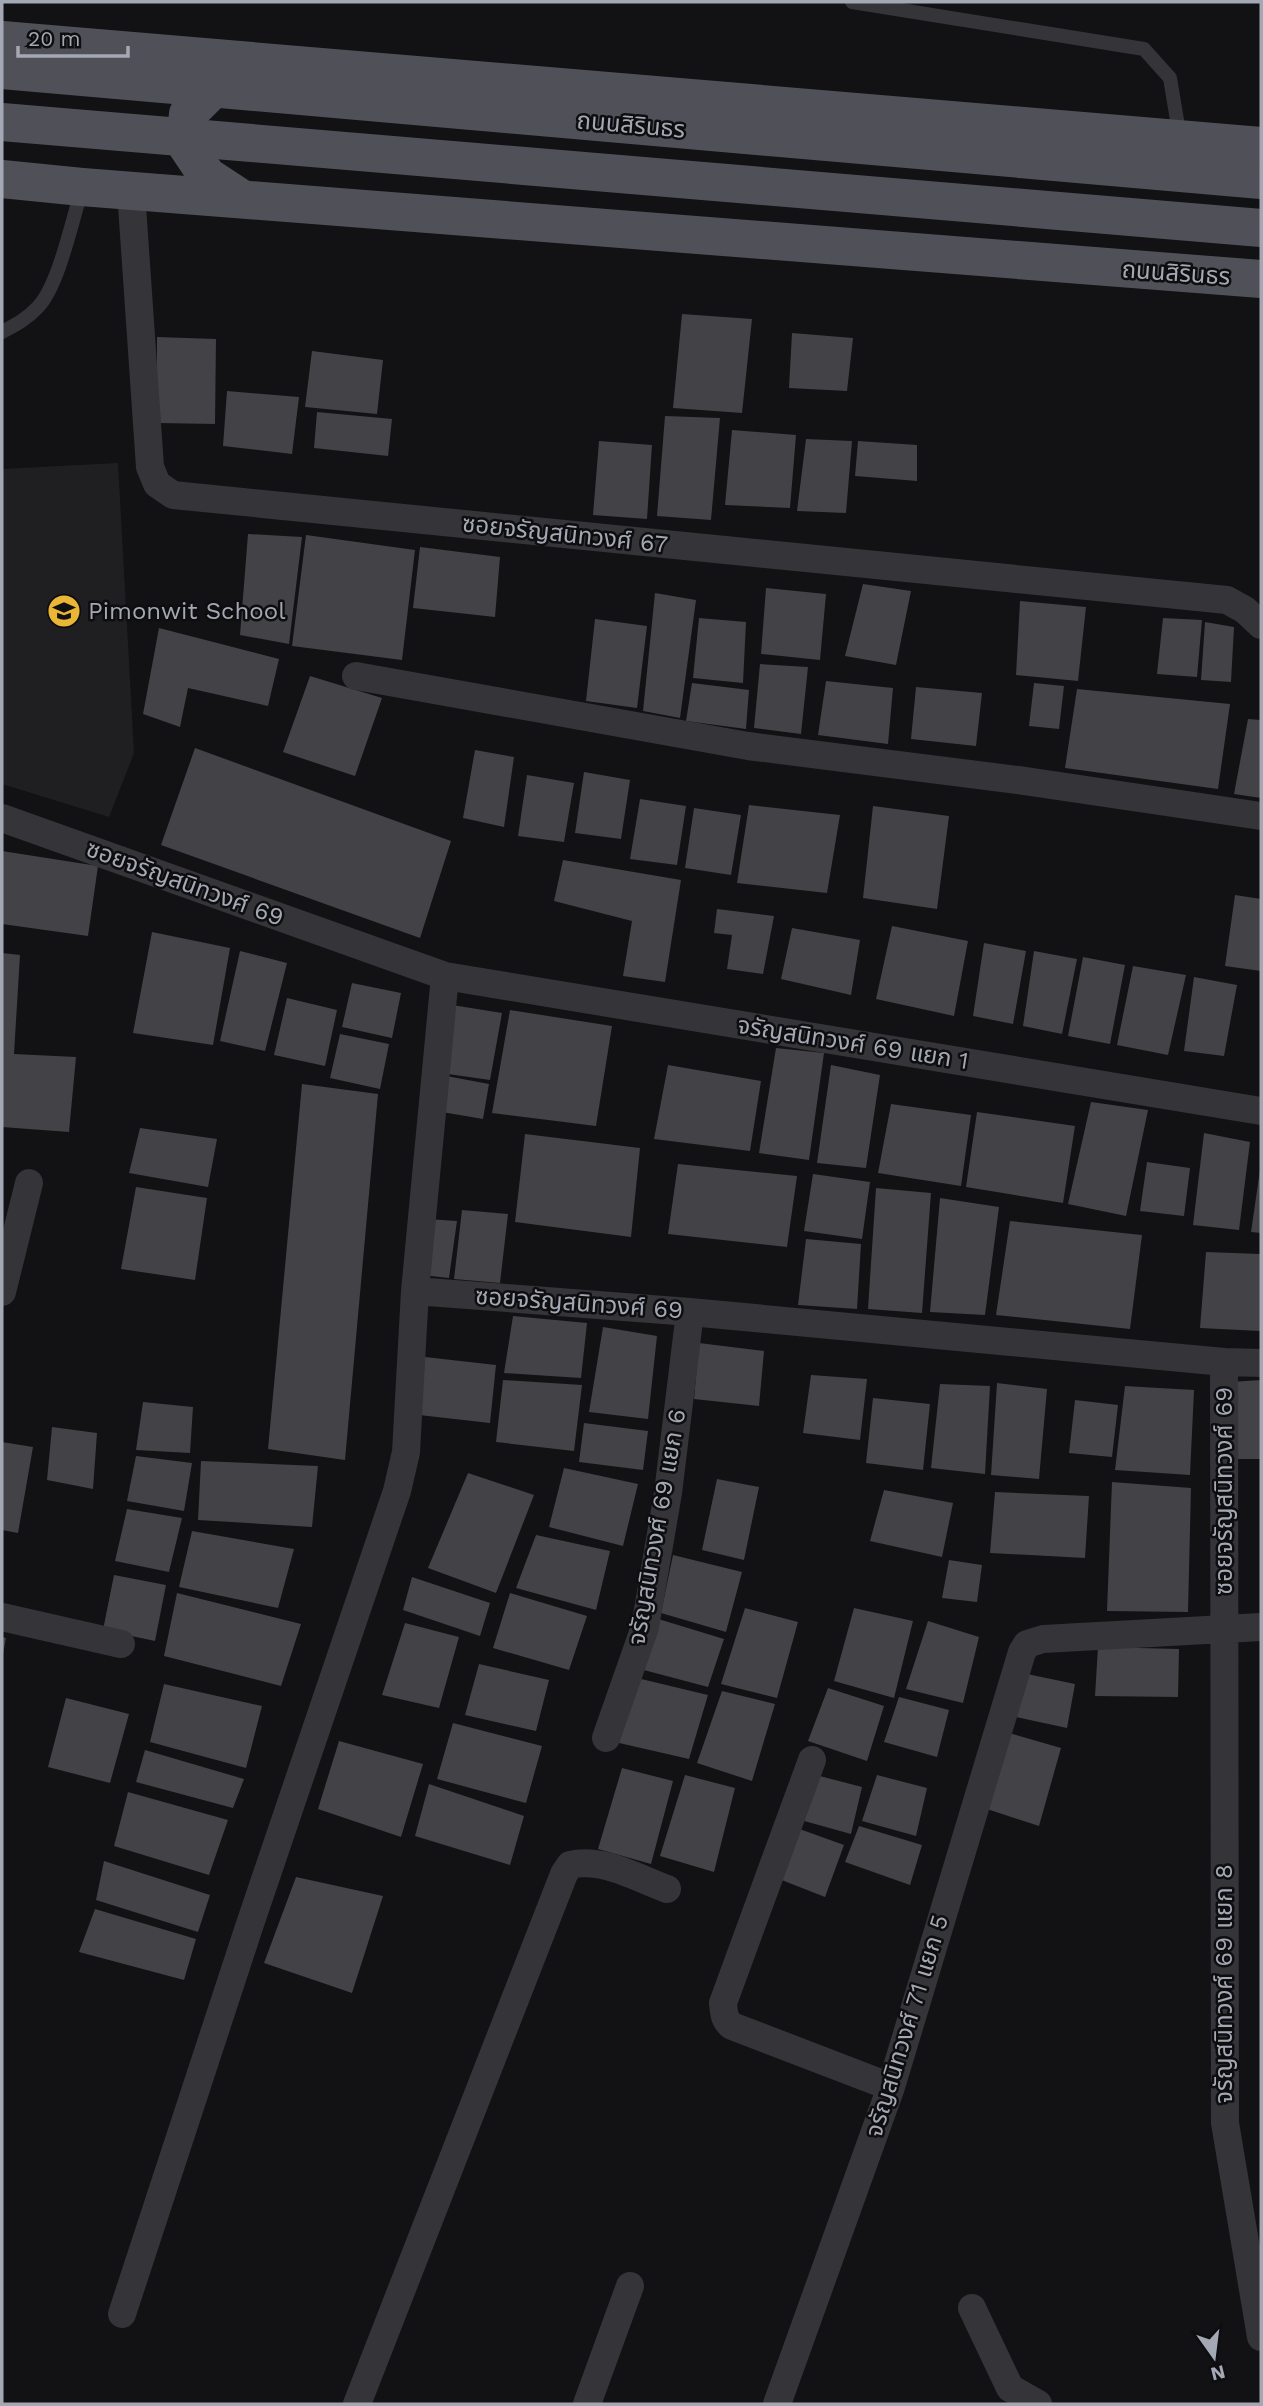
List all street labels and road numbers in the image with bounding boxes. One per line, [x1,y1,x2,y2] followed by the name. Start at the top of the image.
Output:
[576,106,686,144] street label: ถนนสิรินธร
[1121,255,1231,291] street label: ถนนสิรินธร
[461,509,669,559] street label: ซอยจรัญสนิทวงศ์ 67
[82,834,288,932] street label: ซอยจรัญสนิทวงศ์ 69
[735,1011,971,1075] street label: จรัญสนิทวงศ์ 69 แยก 1
[474,1282,684,1324] street label: ซอยจรัญสนิทวงศ์ 69
[1210,1387,1238,1595] street label: ซอยจรัญสนิทวงศ์ 69
[622,1407,692,1647] street label: จรัญสนิทวงศ์ 69 แยก 6
[1210,1864,1238,2104] street label: จรัญสนิทวงศ์ 69 แยก 8
[860,1911,954,2141] street label: จรัญสนิทวงศ์ 71 แยก 5

